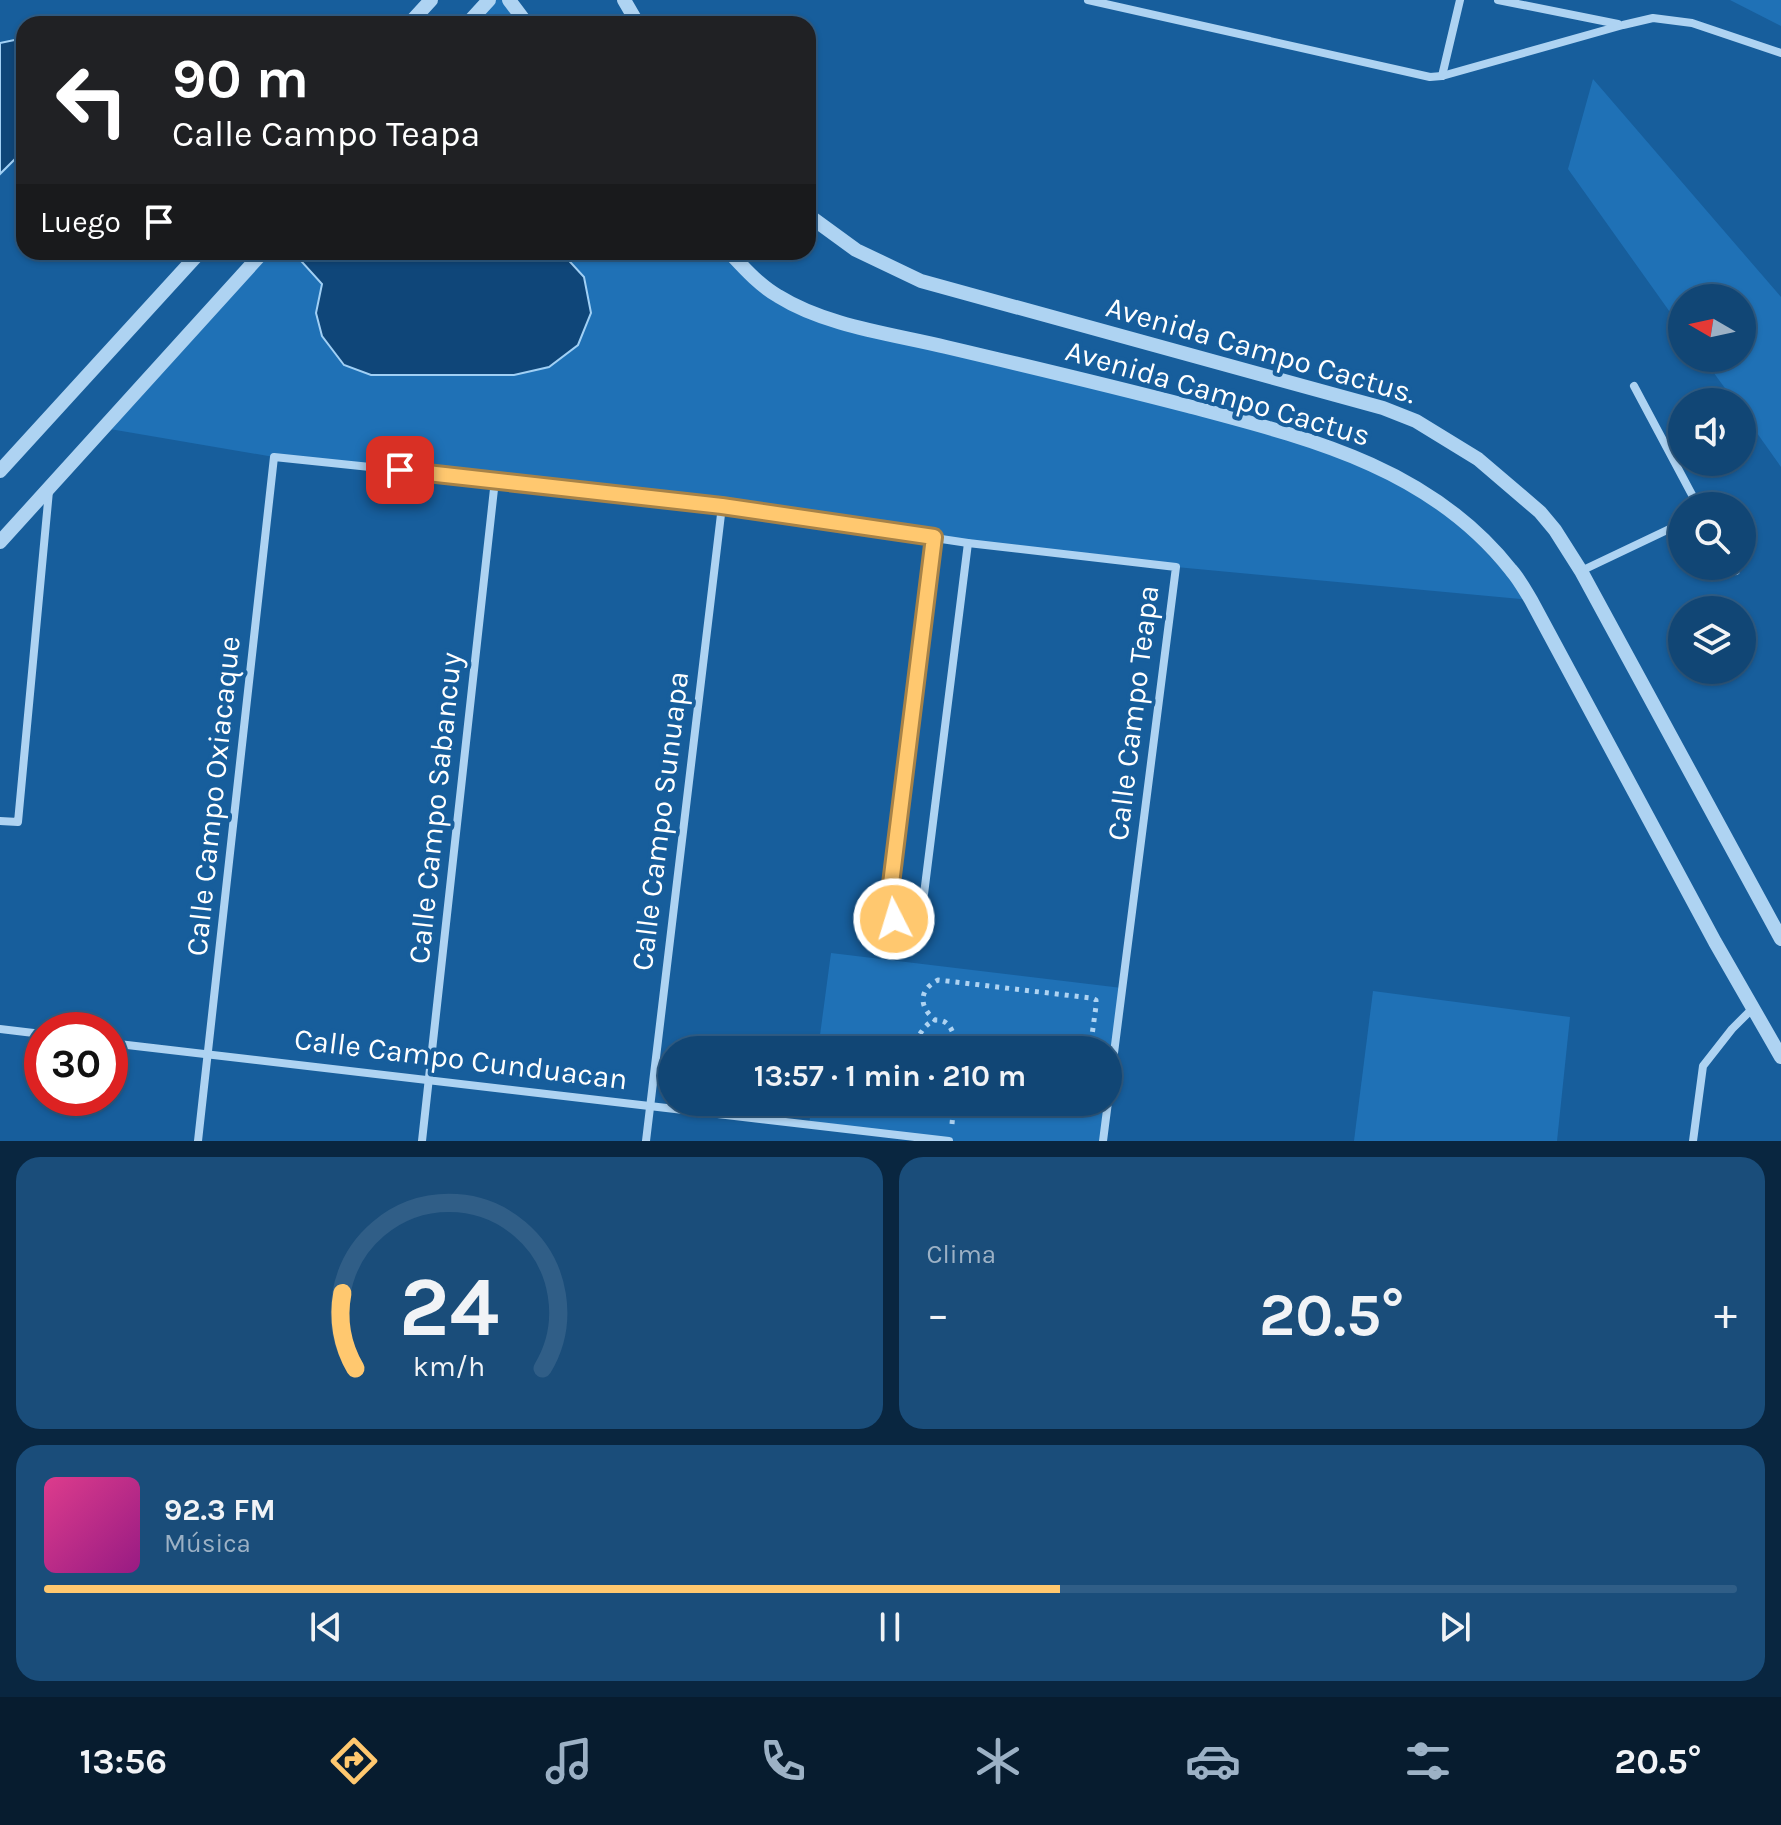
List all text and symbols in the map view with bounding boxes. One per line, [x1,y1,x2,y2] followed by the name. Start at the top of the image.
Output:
[172,46,309,111] text: 90 m
[40,48,144,152] icon: left
[172,113,480,155] text: Calle Campo Teapa
[137,200,181,244] icon: arrive
[40,204,121,240] text: Luego
[1668,284,1756,372] north arrow
[1668,284,1756,684] map controls
[1102,289,1420,411] street label: Avenida Campo Cactus.
[1062,332,1374,454] street label: Avenida Campo Cactus
[1668,388,1756,476] button: sound
[366,436,434,504] pin
[378,448,422,492] icon: arrive
[1668,492,1756,580] button: search
[1099,583,1167,843] street label: Calle Campo Teapa
[1668,596,1756,684] button: layers
[178,634,248,958] street label: Calle Campo Oxiacaque
[401,650,469,965] street label: Calle Campo Sabancuy
[624,669,696,973] street label: Calle Campo Sunuapa
[852,877,936,961] position arrow
[24,1012,128,1116] speed limit sign: 30
[292,1021,630,1097] street label: Calle Campo Cunduacan
[754,1058,1026,1094] text: 13:57 · 1 min · 210 m
[927,1239,996,1270] text: Clima
[399,1259,499,1356] text: 24
[1259,1280,1404,1350] text: 20.5°
[927,1289,950,1340] text: −
[1714,1289,1737,1340] text: +
[413,1350,485,1383] text: km/h
[164,1492,276,1528] text: 92.3 FM
[164,1528,251,1559] text: Música
[304,1605,348,1649] icon: previous
[868,1605,912,1649] icon: pause
[1433,1605,1477,1649] icon: next
[326,1733,382,1789] icon: directions
[541,1733,597,1789] icon: music
[755,1733,811,1789] icon: phone
[970,1733,1026,1789] icon: climate
[1185,1733,1241,1789] icon: car
[1400,1733,1456,1789] icon: filters
[79,1740,167,1782] text: 13:56
[1614,1740,1702,1782] text: 20.5°

